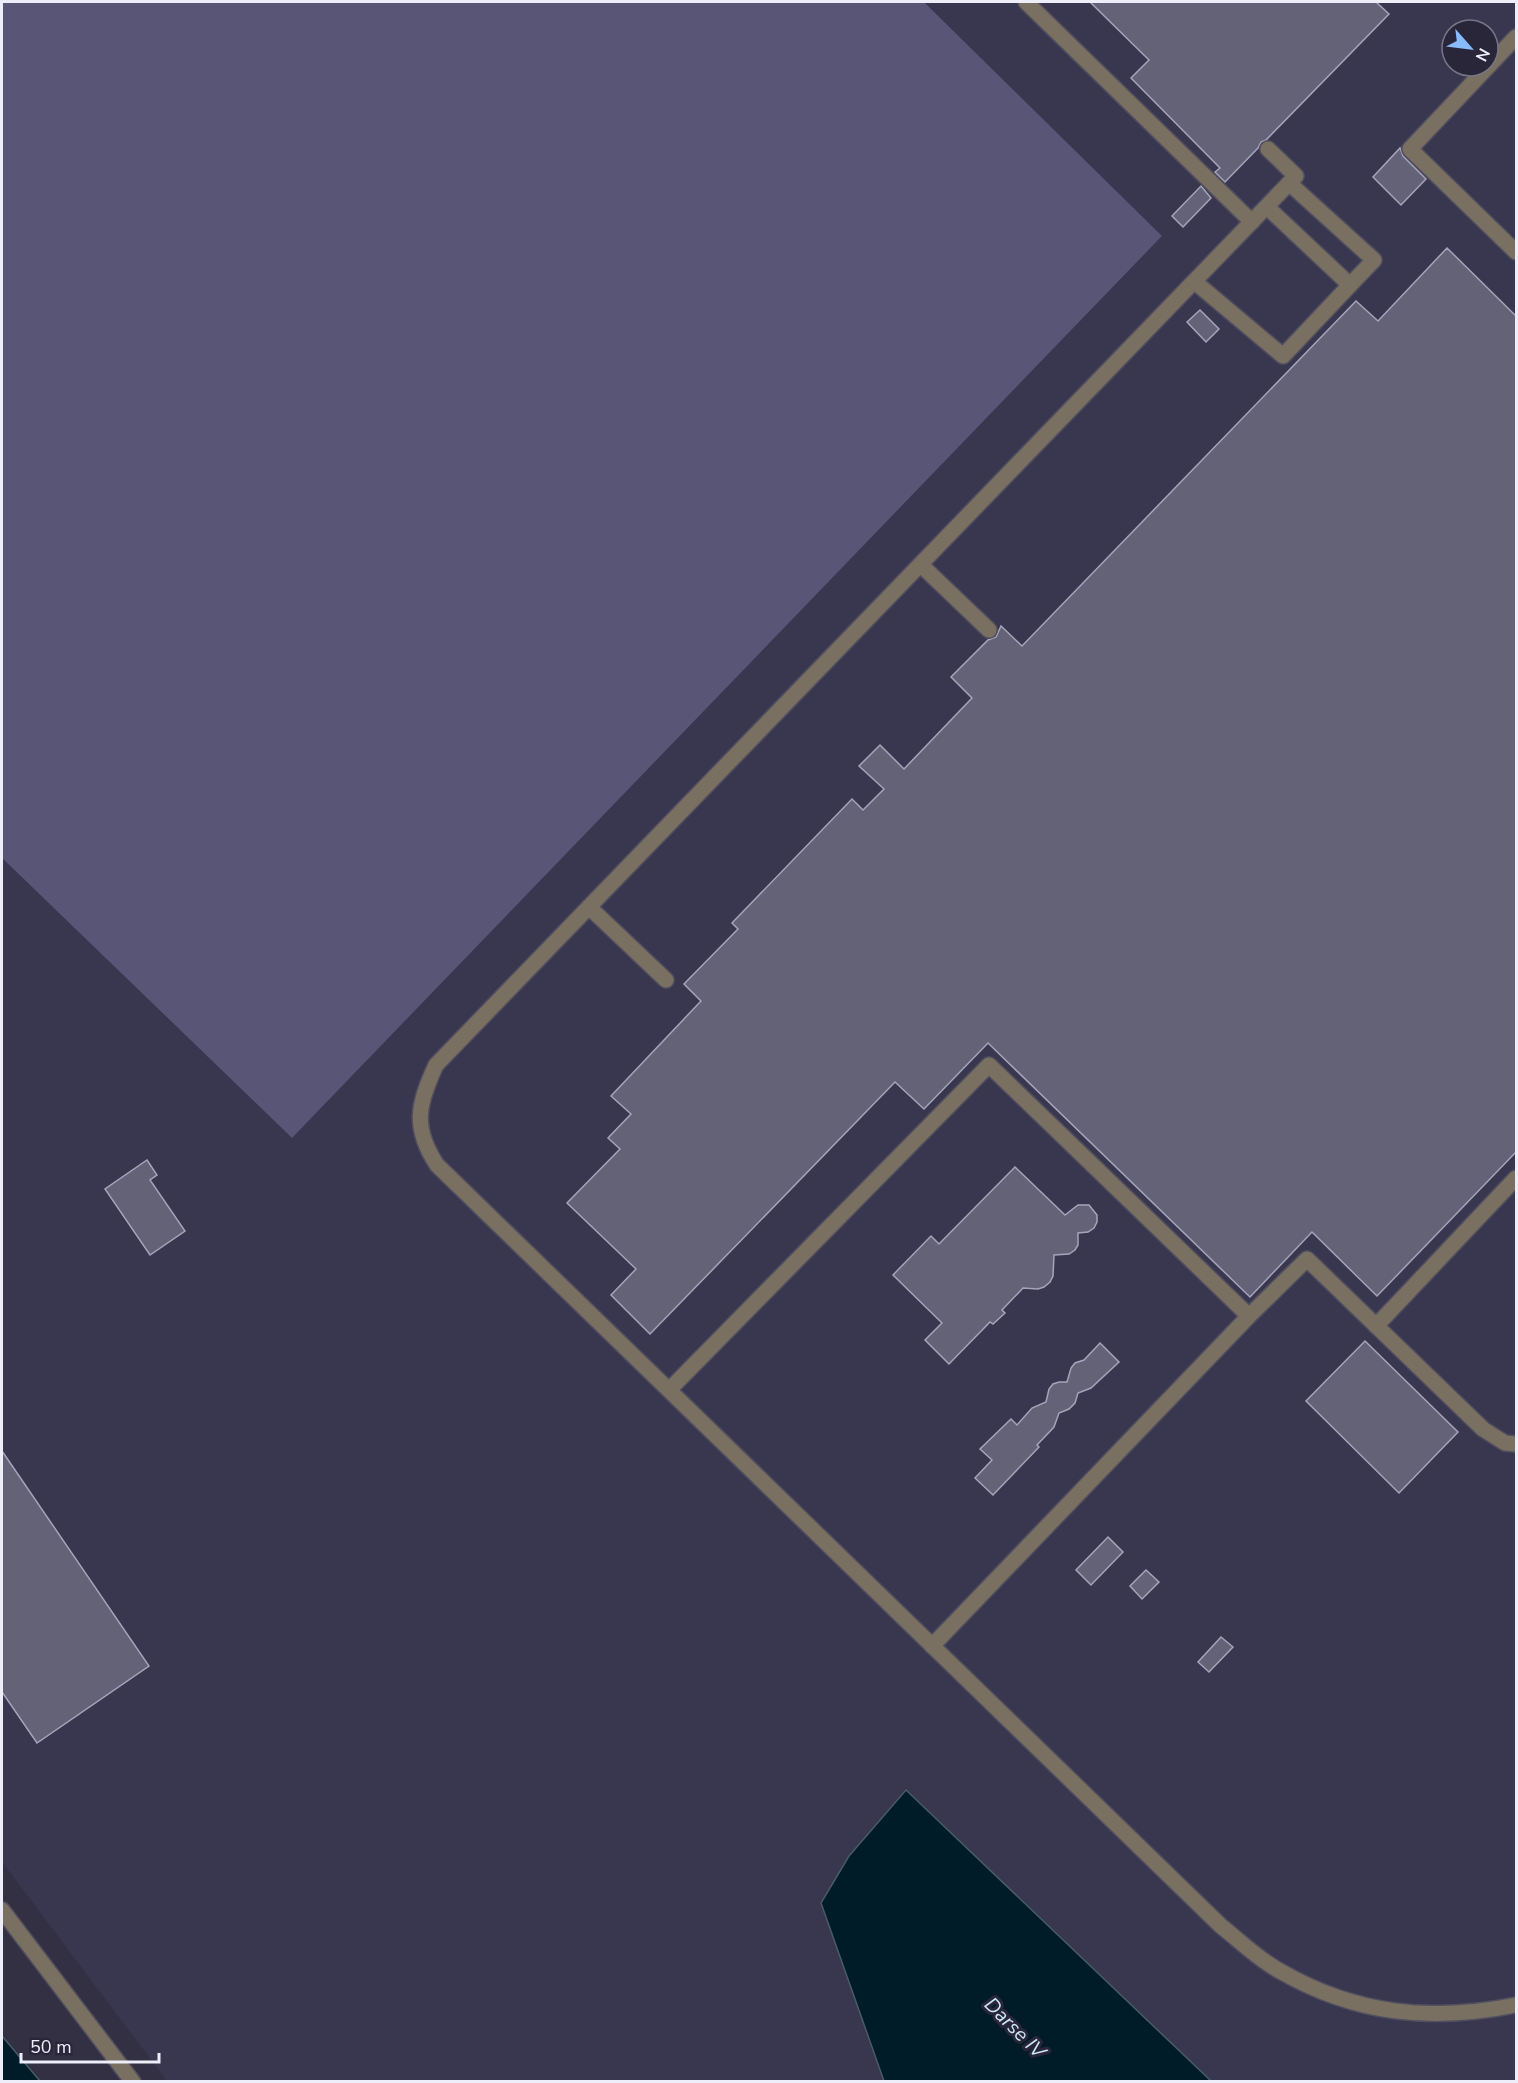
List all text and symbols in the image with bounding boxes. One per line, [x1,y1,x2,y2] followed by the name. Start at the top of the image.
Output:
[1440,18,1500,78] north arrow
[1470,44,1495,65] text: N
[978,1991,1053,2066] water label: Darse IV
[21,2026,159,2064] scale bar
[30,2035,72,2059] text: 50 m

